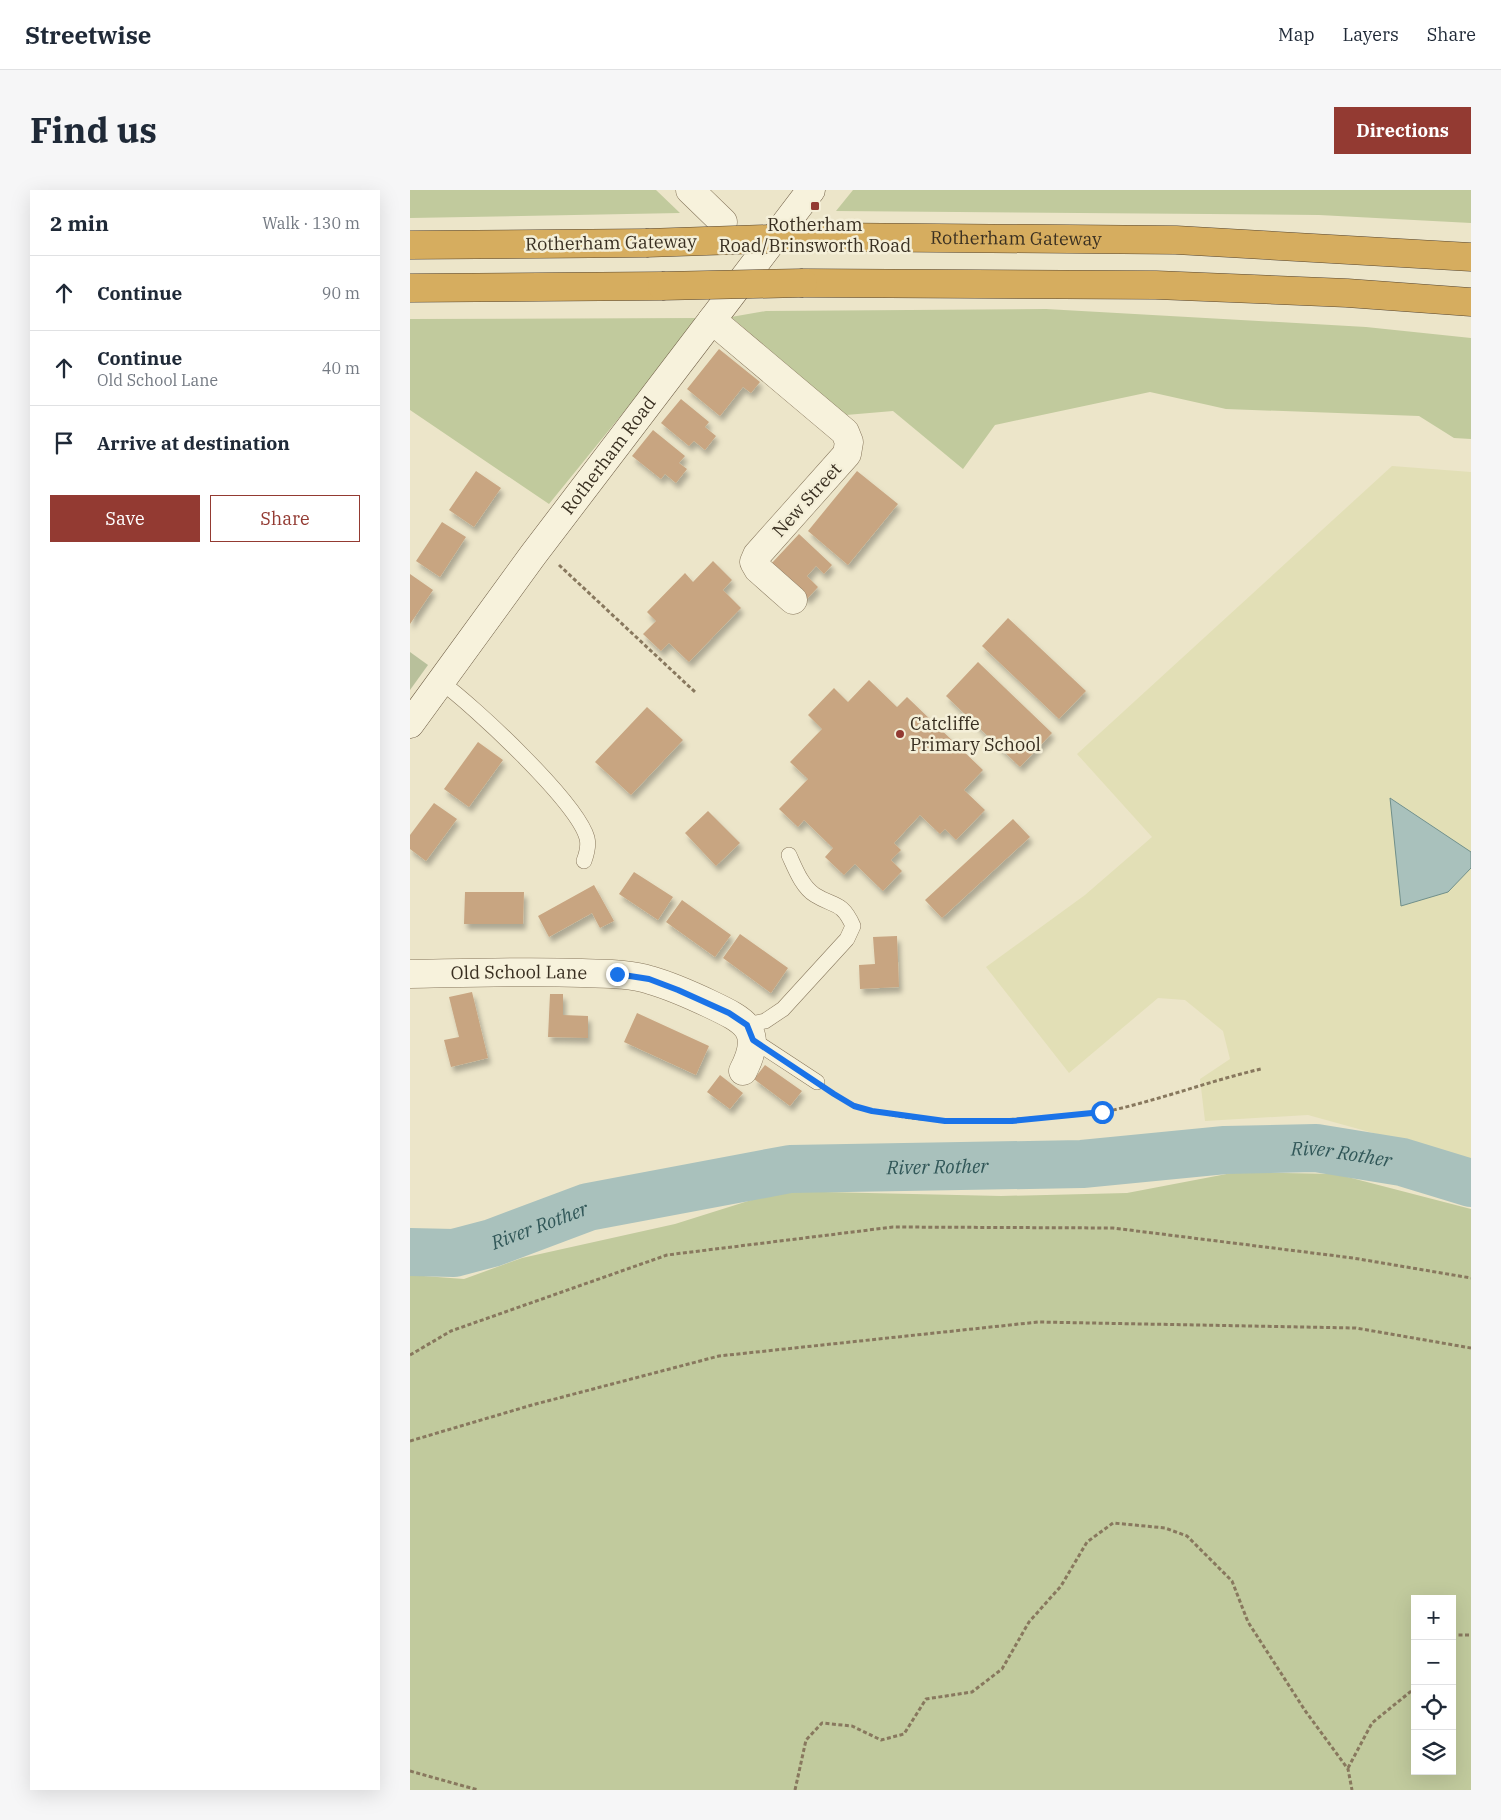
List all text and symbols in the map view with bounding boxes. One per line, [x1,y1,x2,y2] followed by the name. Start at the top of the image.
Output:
[25,19,151,51] text: Streetwise
[1278,23,1315,46] text: Map
[1343,23,1399,46] text: Layers
[1427,23,1476,46] text: Share
[30,107,157,153] text: Find us
[1334,107,1471,154] button: Directions
[809,200,821,212] marker: Rotherham Road/Brinsworth Road
[50,209,109,237] text: 2 min
[262,213,360,233] text: Walk · 130 m
[719,213,911,257] place label: Rotherham Road/Brinsworth Road
[930,226,1102,250] street label: Rotherham Gateway
[525,229,697,255] street label: Rotherham Gateway
[50,279,78,307] icon: ahead
[97,281,182,305] text: Continue
[322,283,360,303] text: 90 m
[97,346,182,370] text: Continue
[50,354,78,382] icon: ahead
[322,358,360,378] text: 40 m
[97,370,218,390] text: Old School Lane
[556,392,661,519] street label: Rotherham Road
[50,429,78,457] icon: arrive
[97,431,290,455] text: Arrive at destination
[767,458,846,542] street label: New Street
[50,495,200,542] button: Save
[210,495,360,542] button: Share
[910,712,1041,756] place label: Catcliffe Primary School
[894,728,906,740] marker: Catcliffe Primary School
[450,960,588,984] street label: Old School Lane
[606,963,629,986] route end
[1091,1101,1114,1124] route start
[1290,1136,1394,1172] water label: River Rother
[885,1154,989,1179] water label: River Rother
[487,1196,592,1255] water label: River Rother
[1411,1595,1456,1775] map controls
[1411,1595,1456,1640] button: +
[1411,1640,1456,1685] button: −
[1411,1685,1456,1730] button: locate
[1411,1730,1456,1775] button: layers

